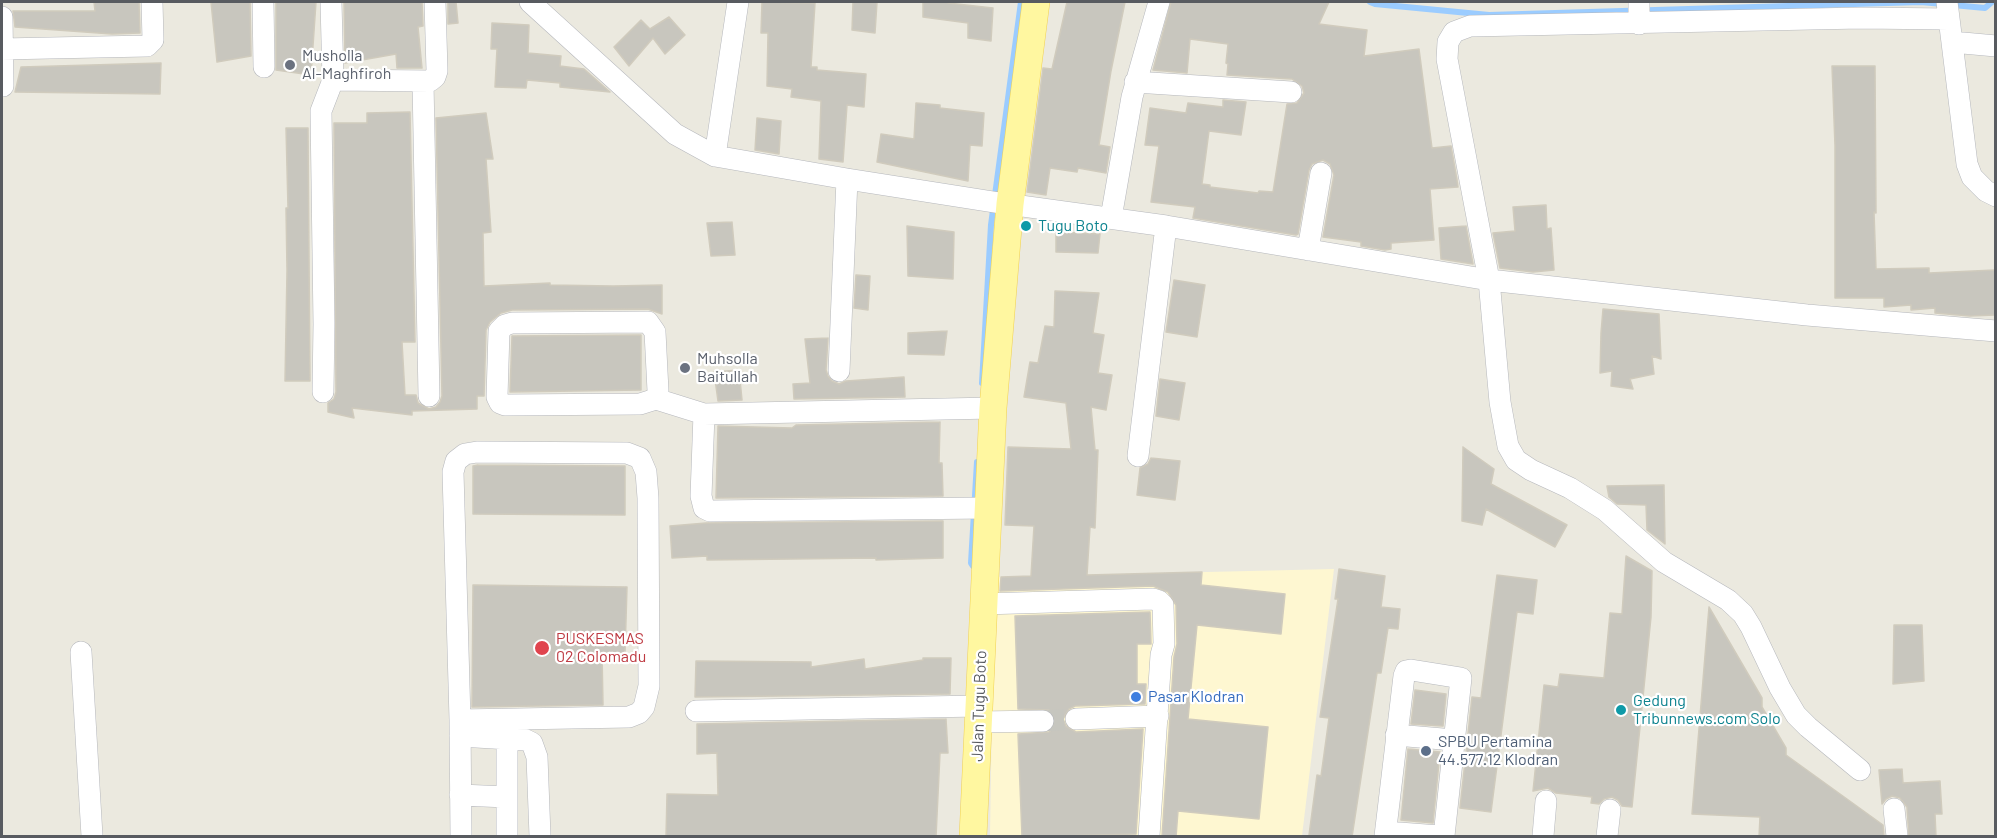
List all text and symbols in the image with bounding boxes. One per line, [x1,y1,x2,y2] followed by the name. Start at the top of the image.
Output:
[302,46,391,84] place label: Musholla Al-Maghfiroh
[283,58,297,72] marker: Musholla Al-Maghfiroh
[1038,216,1108,236] place label: Tugu Boto
[1019,219,1033,233] marker: Tugu Boto
[697,349,758,387] place label: Muhsolla Baitullah
[678,361,692,375] marker: Muhsolla Baitullah
[556,629,646,667] place label: PUSKESMAS 02 Colomadu
[533,639,551,657] marker: PUSKESMAS 02 Colomadu
[967,650,991,762] street label: Jalan Tugu Boto
[1148,687,1244,707] place label: Pasar Klodran
[1129,690,1143,704] marker: Pasar Klodran
[1633,691,1781,729] place label: Gedung Tribunnews.com Solo
[1614,703,1628,717] marker: Gedung Tribunnews.com Solo
[1438,732,1558,770] place label: SPBU Pertamina 44.577.12 Klodran
[1419,744,1433,758] marker: SPBU Pertamina 44.577.12 Klodran

